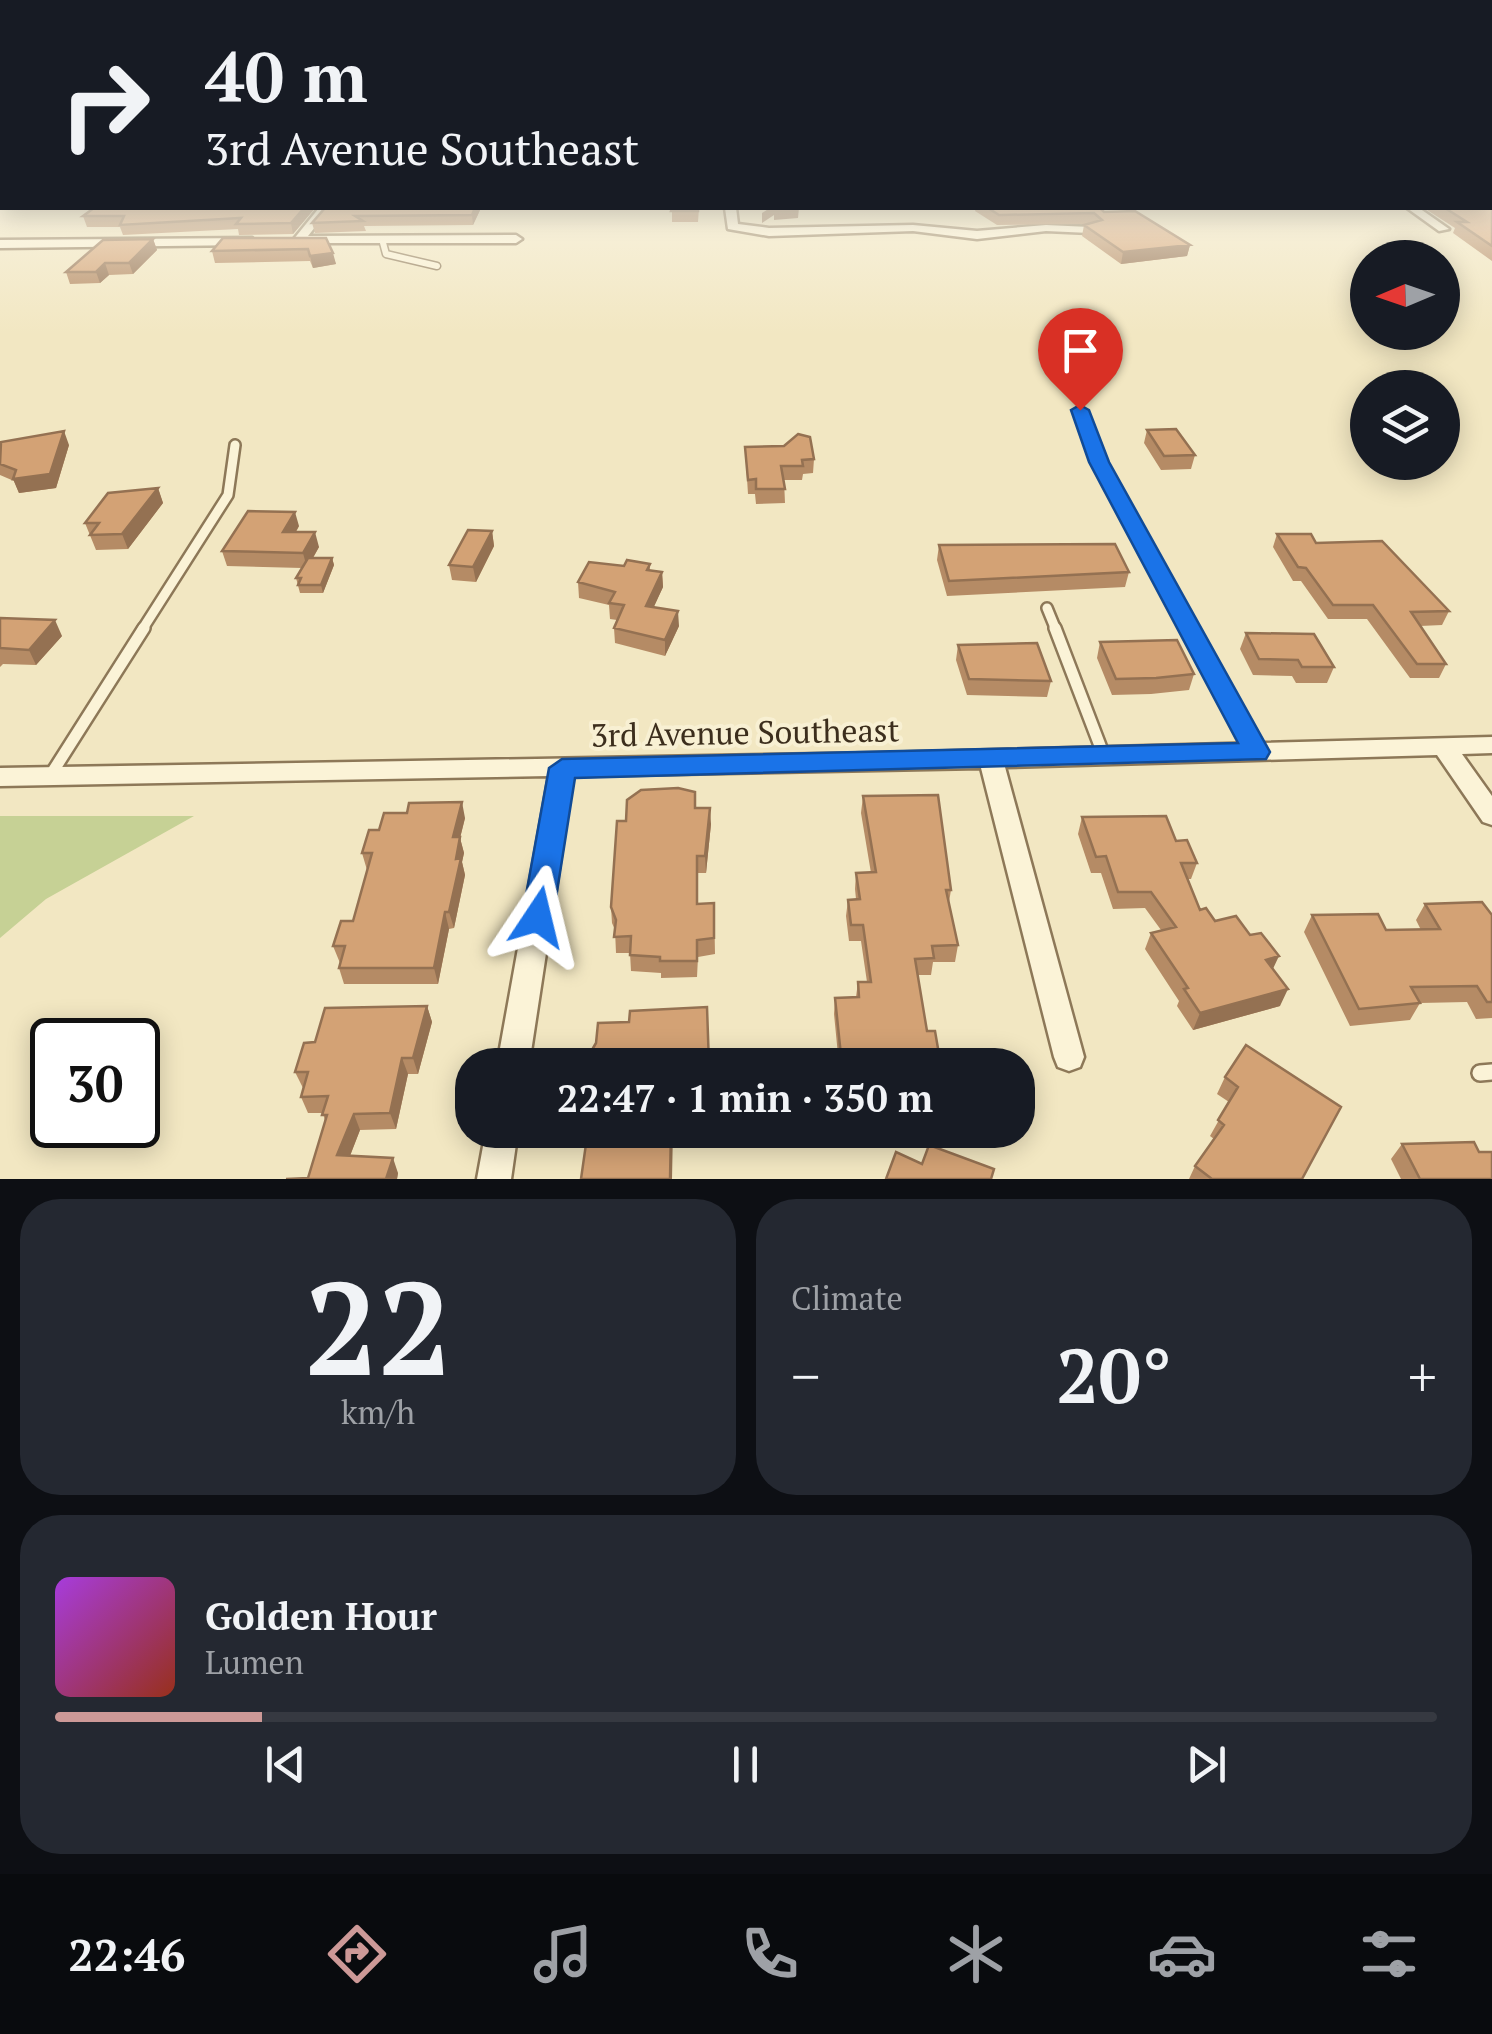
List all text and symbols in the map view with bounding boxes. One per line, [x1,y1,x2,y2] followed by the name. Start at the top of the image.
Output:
[205,29,368,122] text: 40 m
[40,40,170,170] icon: right
[205,118,639,178] text: 3rd Avenue Southeast
[1350,240,1460,350] north arrow
[1350,240,1460,480] map controls
[1038,308,1123,411] pin
[1053,323,1108,378] icon: arrive
[1350,370,1460,480] button: layers
[590,708,900,756] street label: 3rd Avenue Southeast
[486,865,590,969] position arrow
[30,1018,160,1148] speed limit sign: 30
[557,1073,933,1123] text: 22:47 · 1 min · 350 m
[305,1240,451,1412] text: 22
[791,1277,903,1319] text: Climate
[1056,1325,1172,1424] text: 20°
[791,1339,820,1412] text: −
[1408,1339,1437,1412] text: +
[341,1391,415,1433] text: km/h
[205,1591,437,1641] text: Golden Hour
[205,1641,304,1683] text: Lumen
[258,1737,313,1792] icon: previous
[718,1737,773,1792] icon: pause
[1179,1737,1234,1792] icon: next
[322,1919,392,1989] icon: directions
[528,1919,598,1989] icon: music
[735,1919,805,1989] icon: phone
[941,1919,1011,1989] icon: climate
[1147,1919,1217,1989] icon: car
[1354,1919,1424,1989] icon: filters
[68,1924,185,1984] text: 22:46

